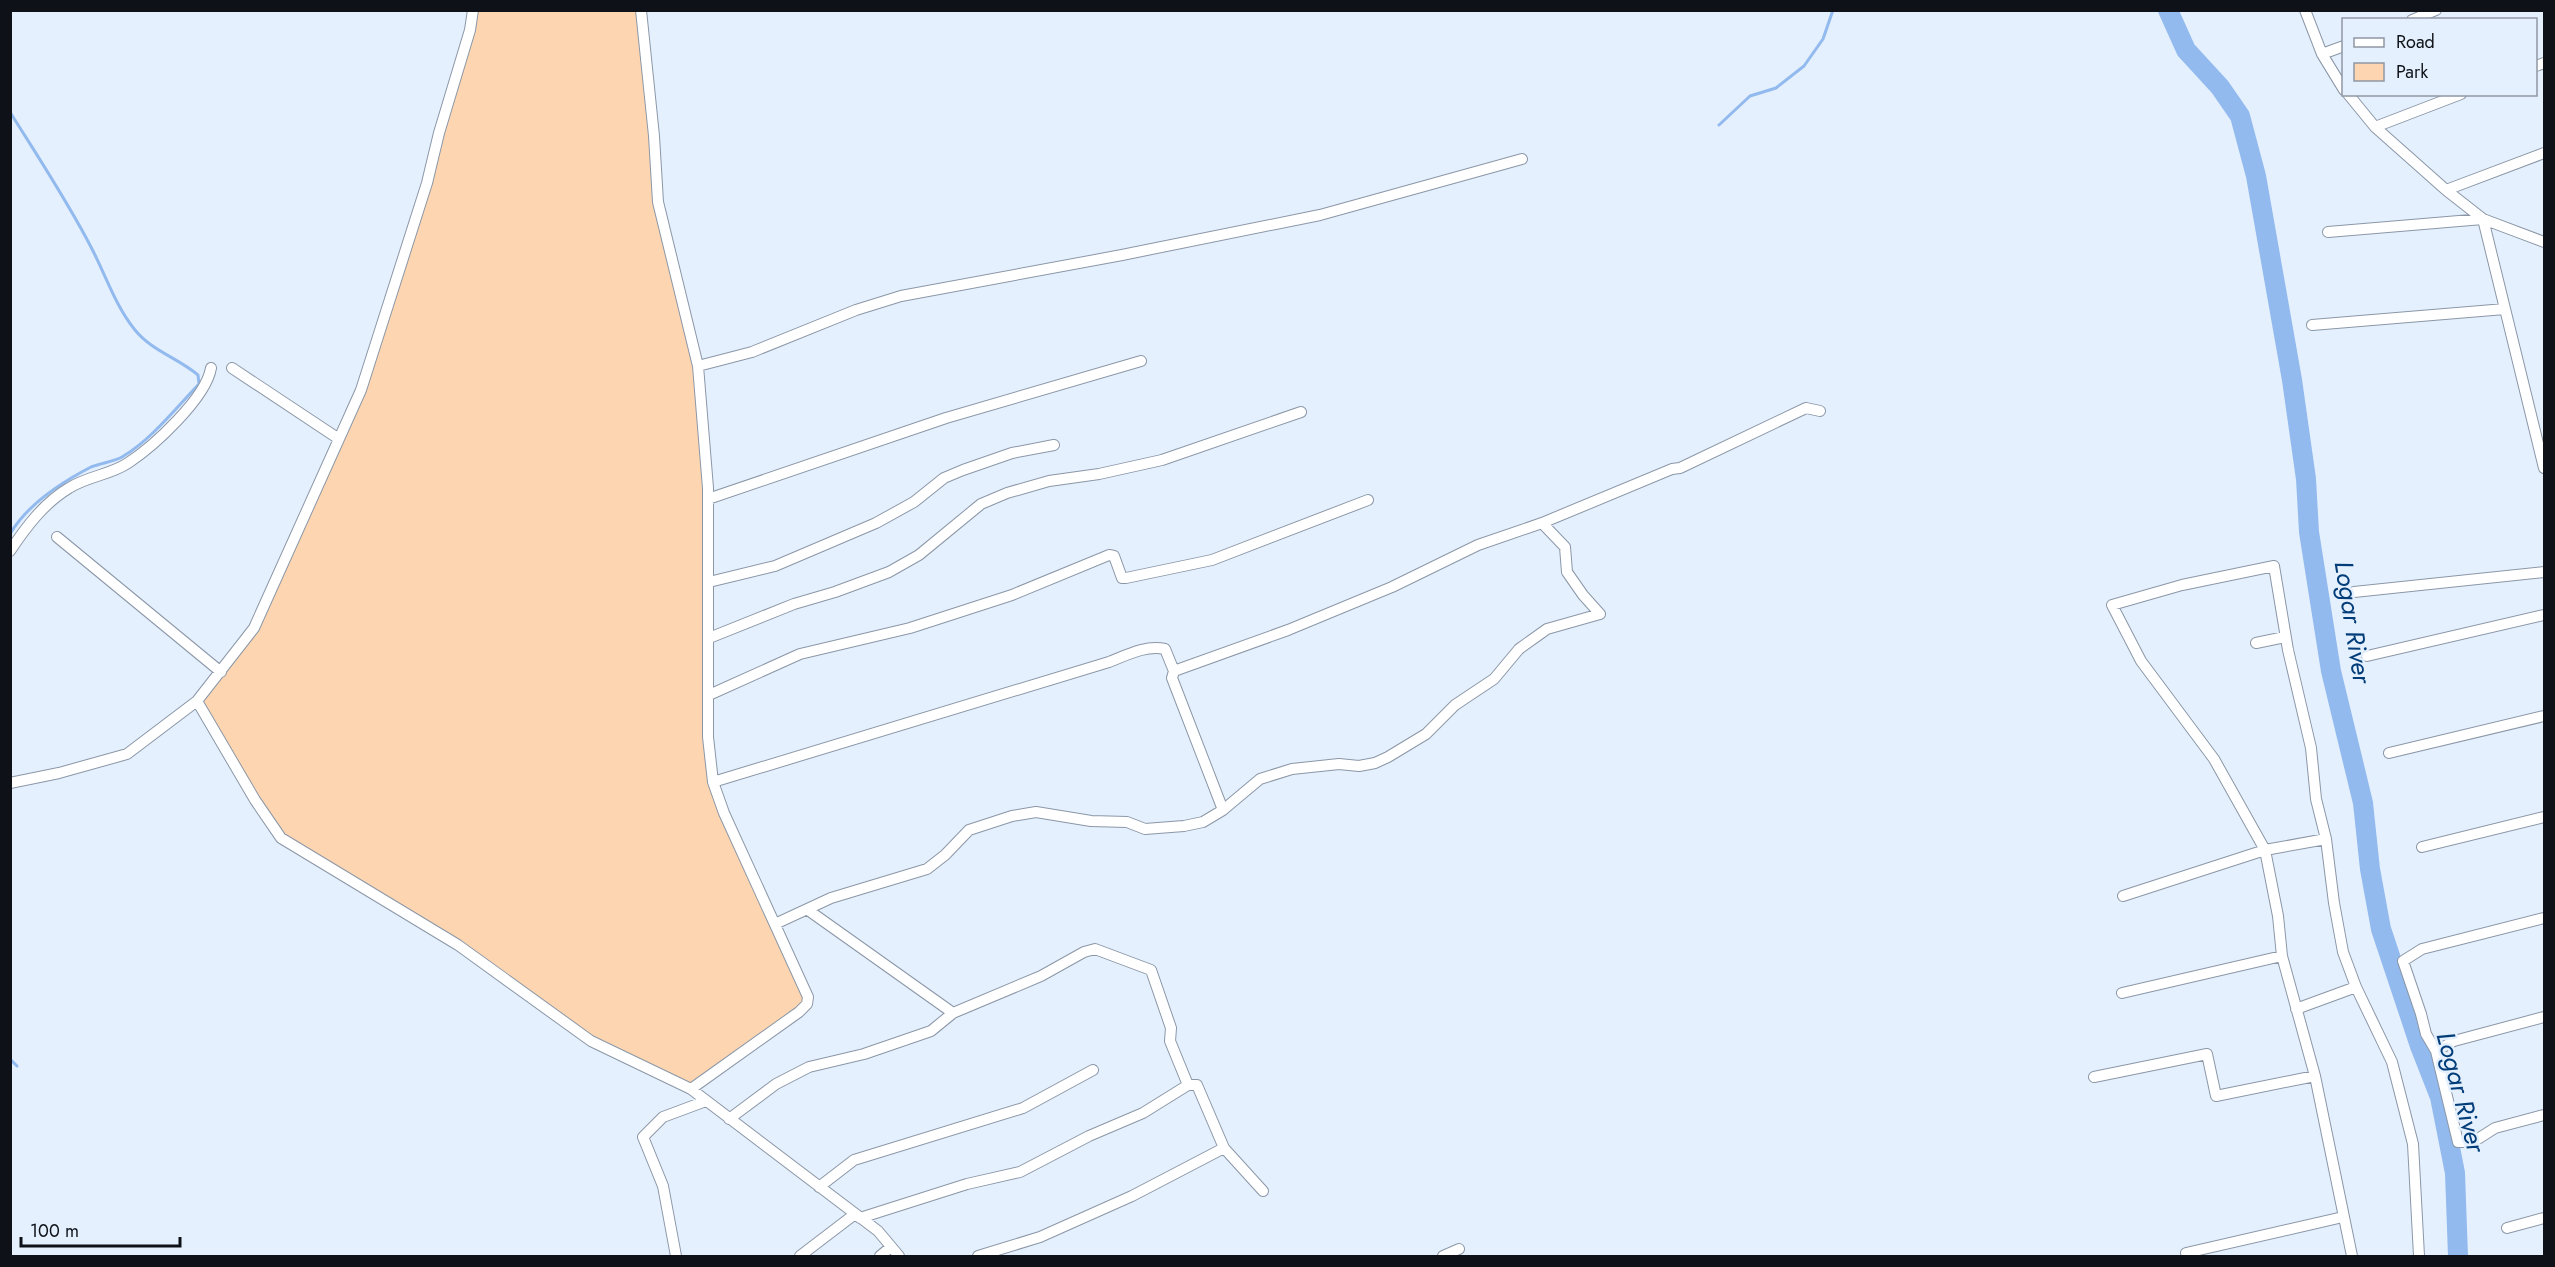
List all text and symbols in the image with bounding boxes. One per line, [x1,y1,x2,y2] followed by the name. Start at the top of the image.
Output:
[2342,18,2537,96] legend
[2396,29,2435,55] text: Road
[2396,59,2428,85] text: Park
[2325,558,2382,687] water label: Logar River
[2427,1027,2496,1158] water label: Logar River
[21,1210,180,1248] scale bar
[30,1218,79,1244] text: 100 m

